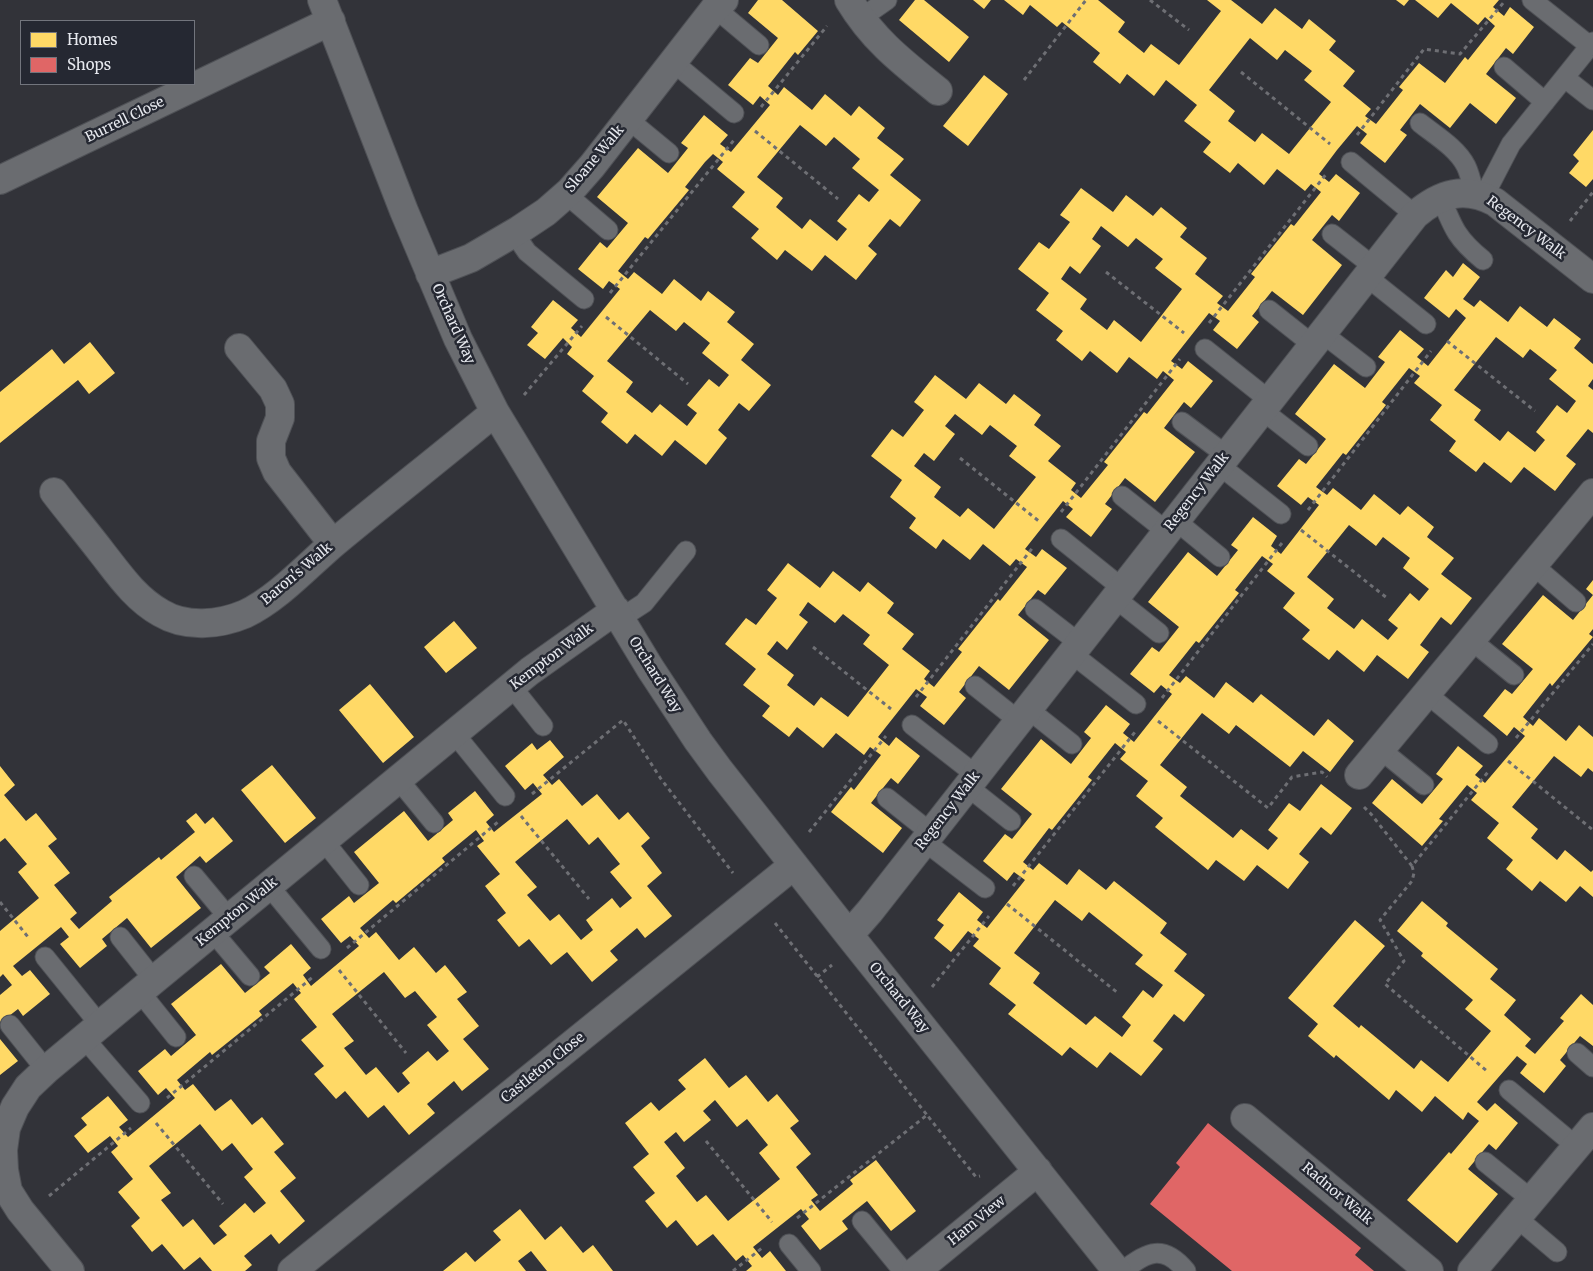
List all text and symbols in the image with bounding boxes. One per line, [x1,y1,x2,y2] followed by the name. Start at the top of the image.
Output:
[20,20,195,85] legend
[67,30,118,49] text: Homes
[67,55,111,74] text: Shops
[83,94,167,146] street label: Burrell Close
[562,122,628,196] street label: Sloane Walk
[1483,193,1569,263] street label: Regency Walk
[428,281,478,367] street label: Orchard Way
[1161,450,1233,534] street label: Regency Walk
[258,539,336,609] street label: Baron's Walk
[507,620,597,694] street label: Kempton Walk
[625,634,685,716] street label: Orchard Way
[912,769,984,853] street label: Regency Walk
[193,874,281,950] street label: Kempton Walk
[865,959,933,1037] street label: Orchard Way
[498,1029,588,1107] street label: Castleton Close
[1298,1160,1376,1228] street label: Radnor Walk
[945,1193,1009,1249] street label: Ham View

